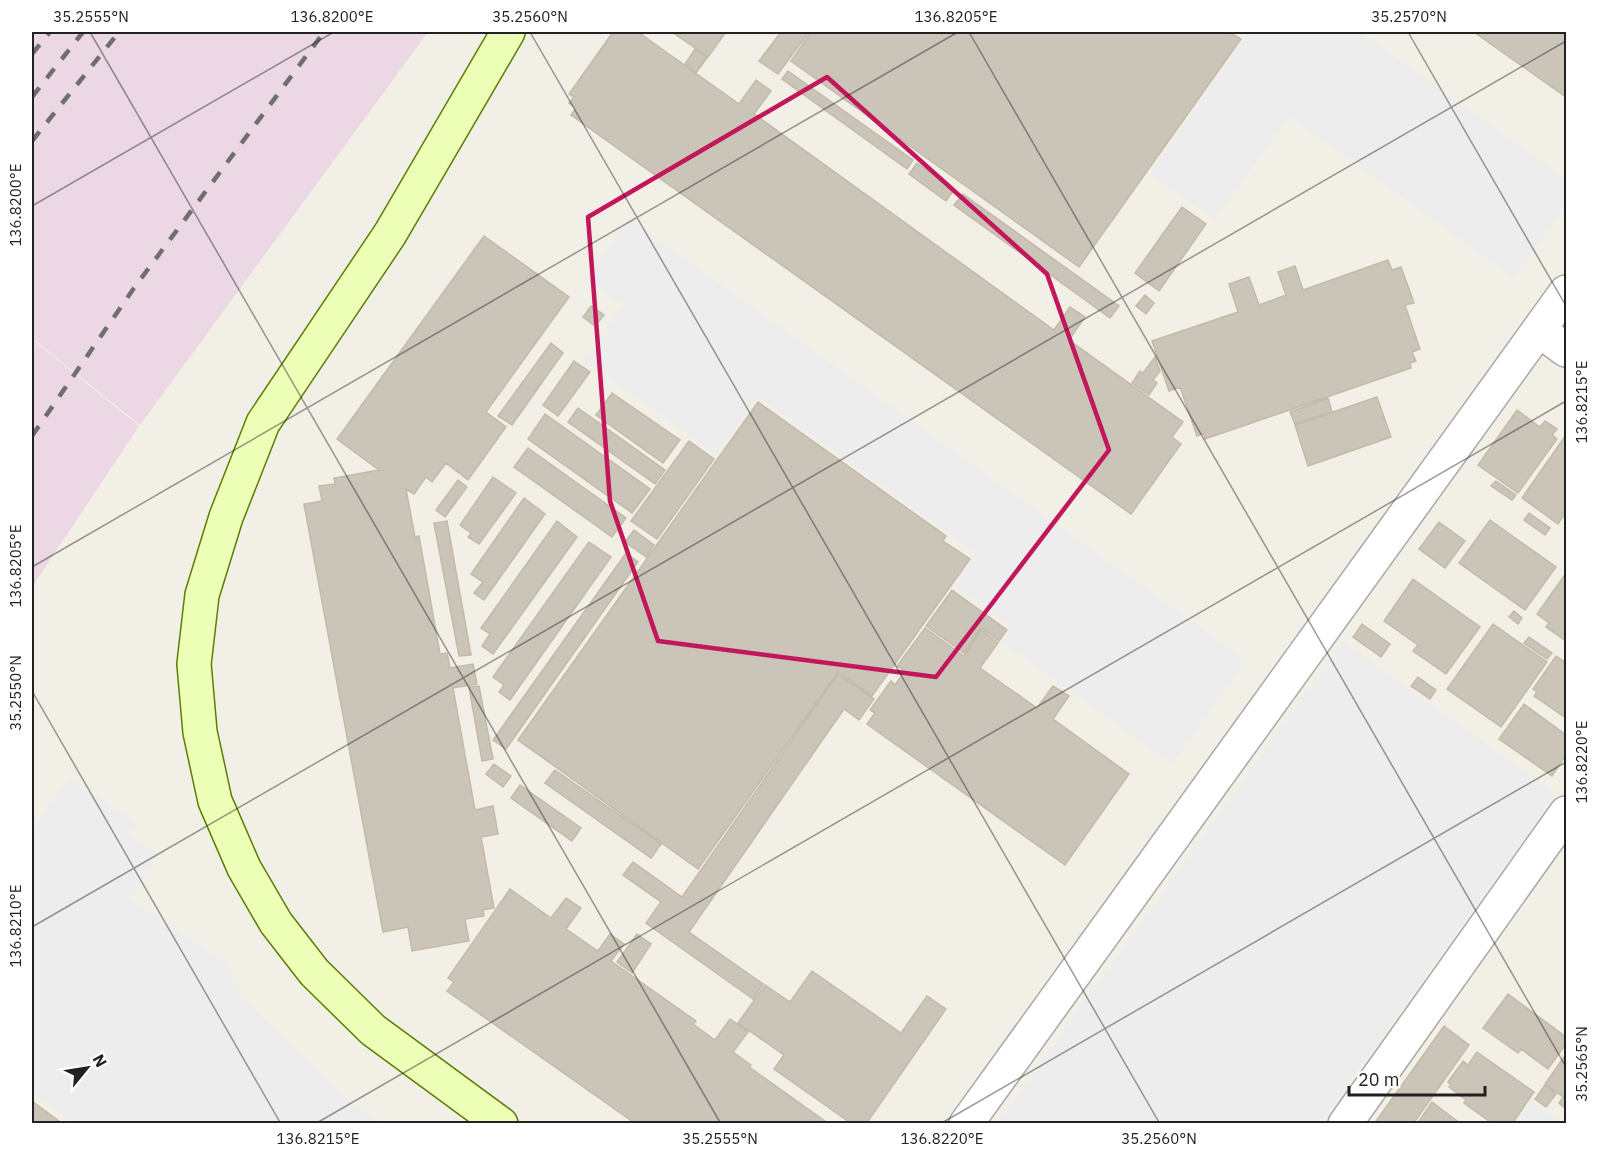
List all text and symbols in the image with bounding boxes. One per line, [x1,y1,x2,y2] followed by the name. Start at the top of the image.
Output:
[53,7,129,26] text: 35.2555°N
[291,7,373,26] text: 136.8200°E
[492,7,568,26] text: 35.2560°N
[915,7,997,26] text: 136.8205°E
[1371,7,1447,26] text: 35.2570°N
[6,164,25,246] text: 136.8200°E
[1572,361,1591,443] text: 136.8215°E
[6,525,25,607] text: 136.8205°E
[6,655,25,731] text: 35.2550°N
[1572,721,1591,803] text: 136.8220°E
[6,885,25,967] text: 136.8210°E
[1572,1026,1591,1102] text: 35.2565°N
[57,1038,117,1098] north arrow
[88,1050,112,1071] text: N
[1349,1059,1486,1097] scale bar
[1358,1068,1400,1091] text: 20 m
[277,1129,359,1148] text: 136.8215°E
[682,1129,758,1148] text: 35.2555°N
[901,1129,983,1148] text: 136.8220°E
[1121,1129,1197,1148] text: 35.2560°N

